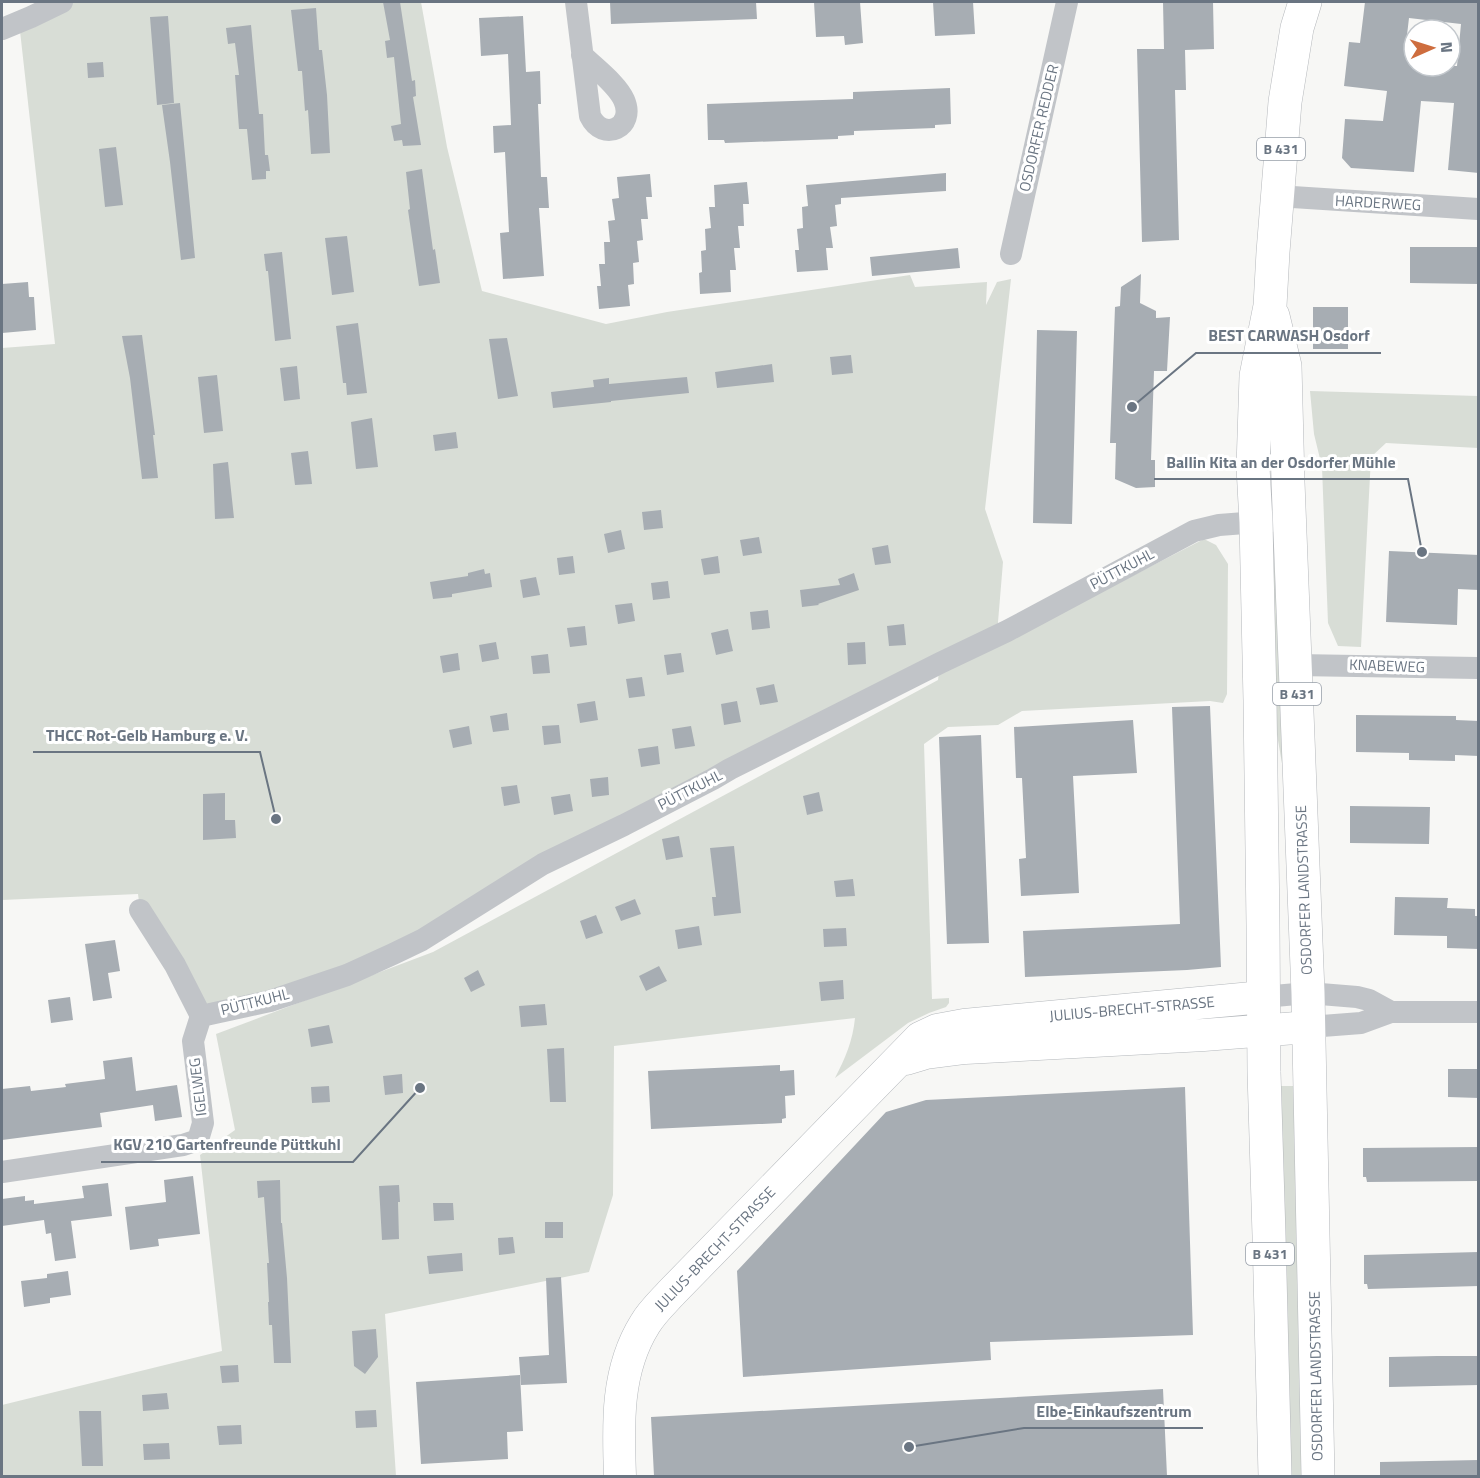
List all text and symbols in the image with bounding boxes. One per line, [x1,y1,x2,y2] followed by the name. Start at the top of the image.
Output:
[1402,18,1462,78] north arrow
[1435,41,1459,53] text: N
[1013,62,1064,194] street label: OSDORFER REDDER
[1257,138,1305,160] road number: B 431
[1334,189,1422,216] street label: HARDERWEG
[1196,319,1381,353] callout: BEST CARWASH Osdorf
[1208,323,1370,347] text: BEST CARWASH Osdorf
[1154,445,1408,479] callout: Ballin Kita an der Osdorfer Mühle
[1166,450,1396,474] text: Ballin Kita an der Osdorfer Mühle
[1086,542,1158,595] street label: PÜTTKUHL
[1349,653,1425,678] street label: KNABEWEG
[1273,683,1321,705] road number: B 431
[33,718,260,752] callout: THCC Rot-Gelb Hamburg e. V.
[46,723,248,747] text: THCC Rot-Gelb Hamburg e. V.
[653,763,726,816] street label: PÜTTKUHL
[1289,805,1318,975] street label: OSDORFER LANDSTRASSE
[218,982,292,1021] street label: PÜTTKUHL
[1048,990,1216,1027] street label: JULIUS-BRECHT-STRASSE
[183,1057,212,1117] street label: IGELWEG
[101,1128,353,1162] callout: KGV 210 Gartenfreunde Püttkuhl
[113,1132,341,1156] text: KGV 210 Gartenfreunde Püttkuhl
[649,1181,781,1316] street label: JULIUS-BRECHT-STRASSE
[1246,1243,1294,1265] road number: B 431
[1303,1291,1328,1461] street label: OSDORFER LANDSTRASSE
[1024,1394,1203,1428] callout: Elbe-Einkaufszentrum
[1036,1399,1192,1423] text: Elbe-Einkaufszentrum

